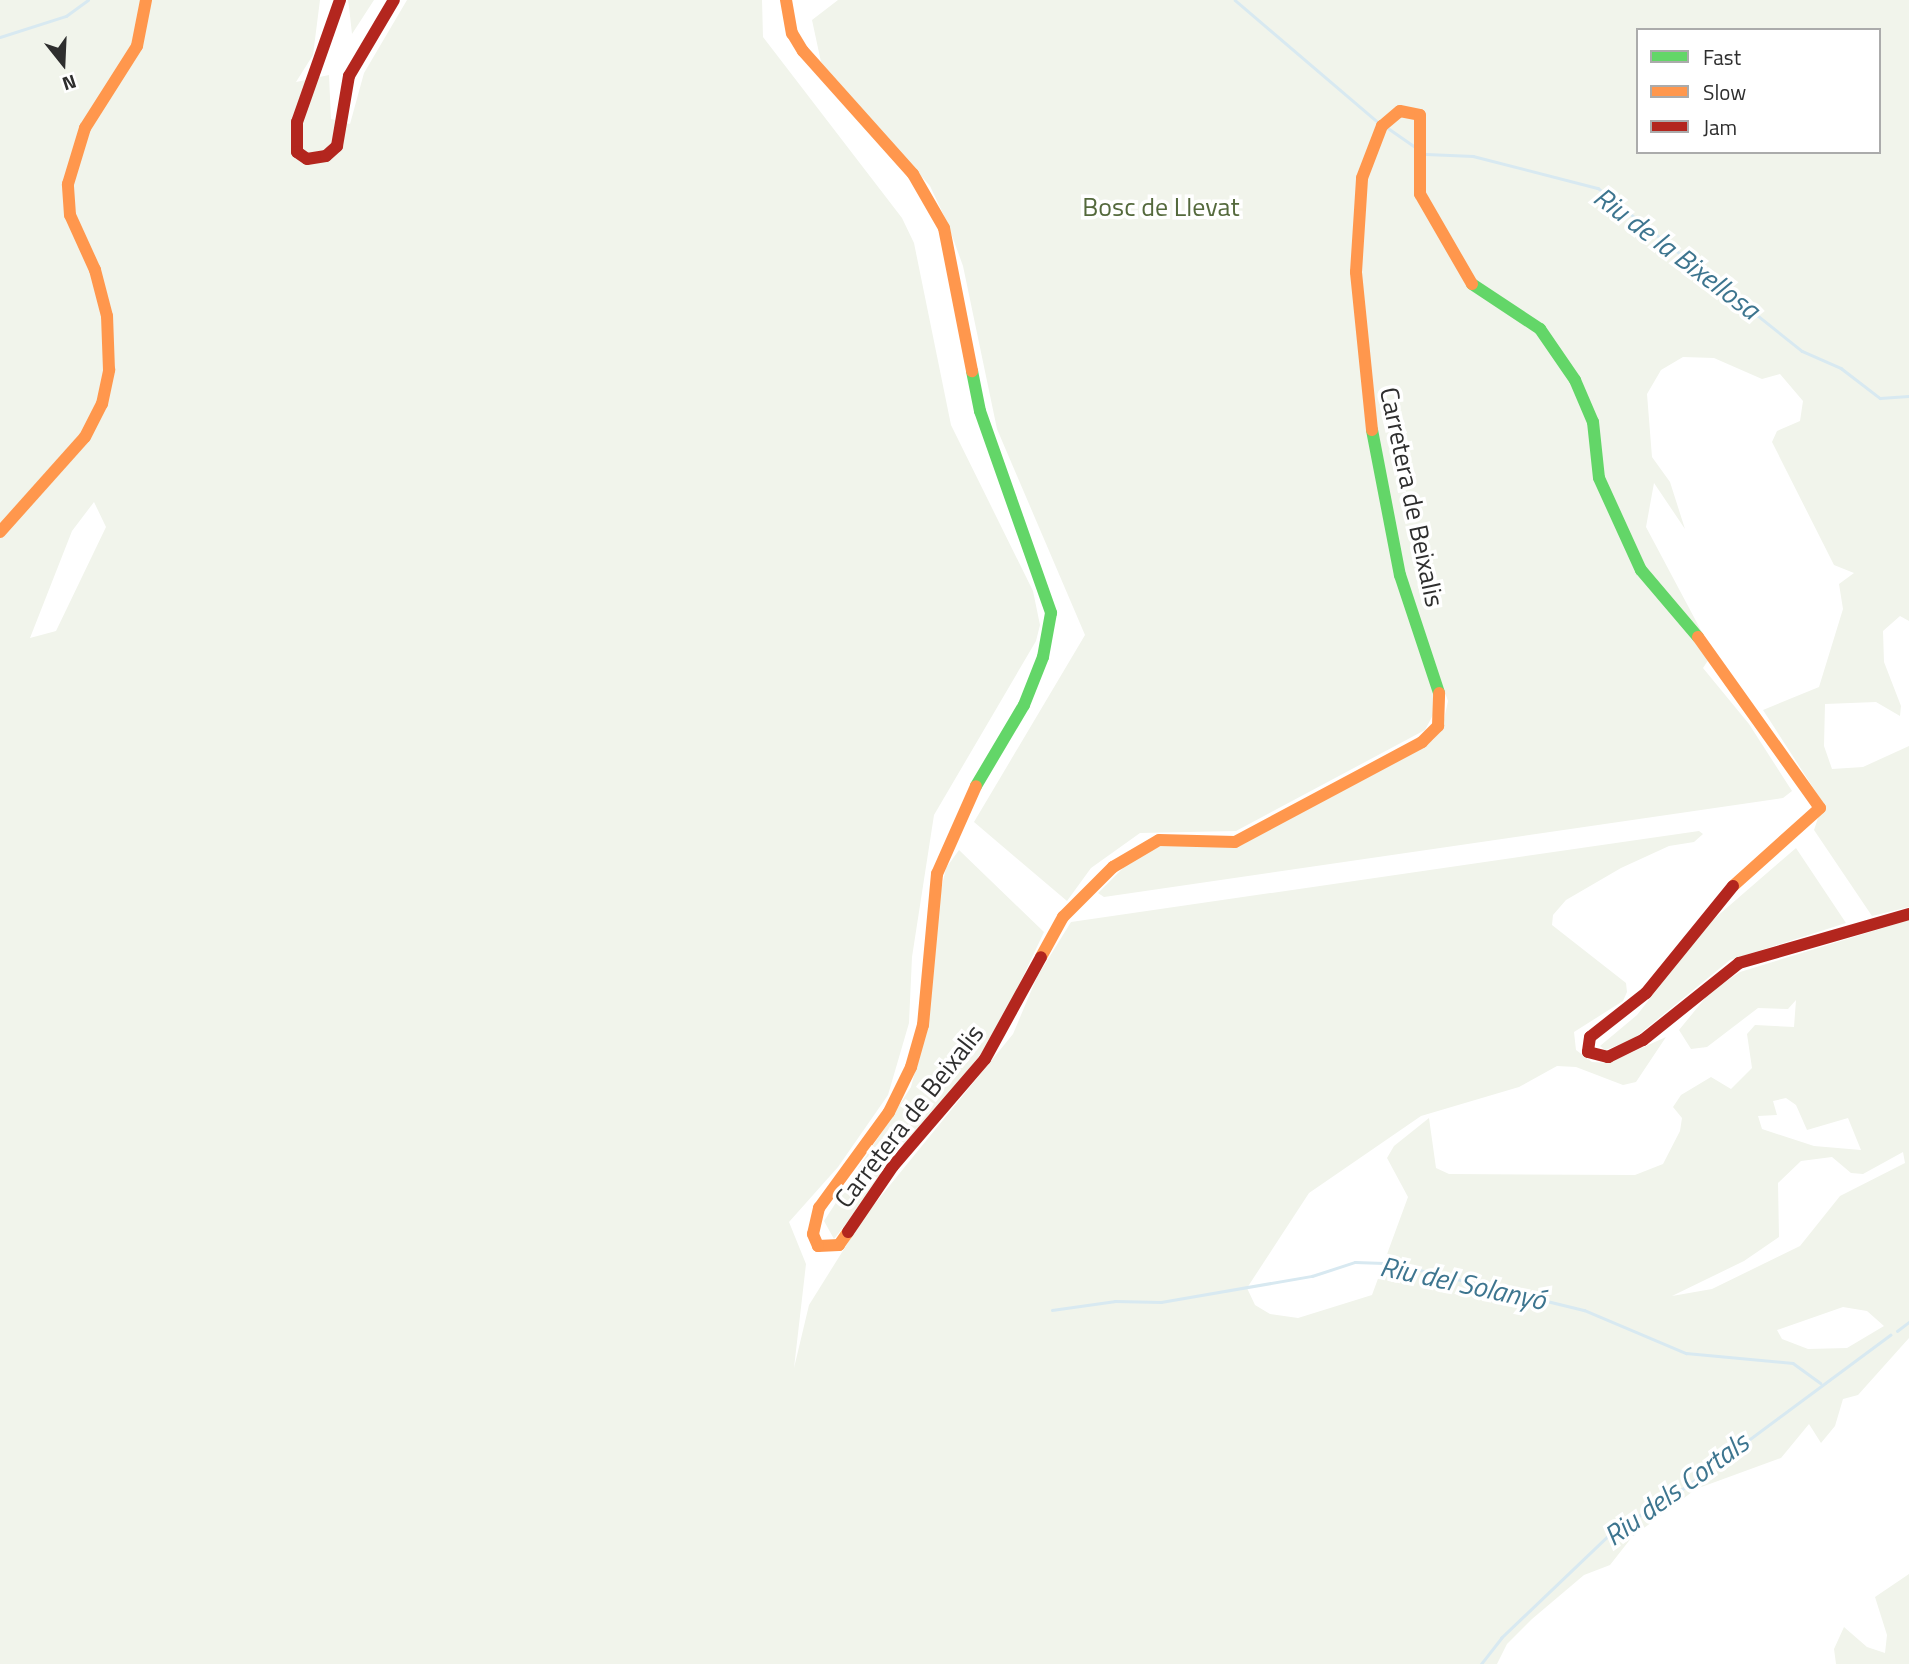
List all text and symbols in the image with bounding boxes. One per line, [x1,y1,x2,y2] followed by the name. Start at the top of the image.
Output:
[28,28,98,98] north arrow
[1636,28,1881,154] legend
[1703,41,1741,73] text: Fast
[59,68,80,99] text: N
[1703,76,1746,108] text: Slow
[1703,111,1737,143] text: Jam
[1587,180,1767,326] water label: Riu de la Bixellosa
[1082,191,1240,223] park label: Bosc de Llevat
[1373,384,1451,610] street label: Carretera de Beixalis
[828,1018,990,1214] street label: Carretera de Beixalis
[1377,1249,1549,1317] water label: Riu del Solanyó
[1597,1425,1755,1553] water label: Riu dels Cortals

